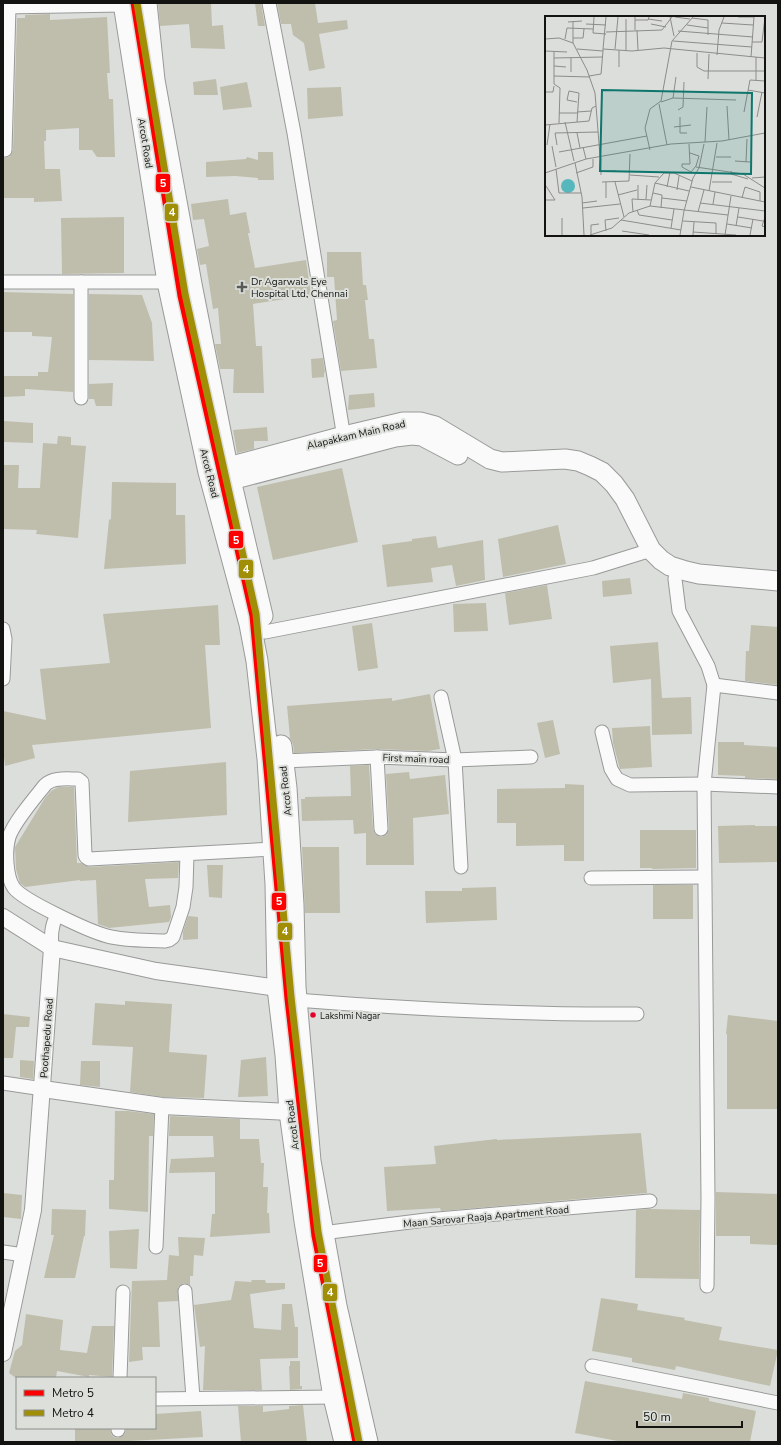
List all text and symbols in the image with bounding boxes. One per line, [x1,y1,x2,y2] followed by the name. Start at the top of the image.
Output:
[545,16,765,236] inset map
[134,117,156,169] street label: Arcot Road
[155,173,171,193] line badge: 5
[160,176,167,191] text: 5
[164,203,179,222] line badge: 4
[169,205,176,220] text: 4
[251,275,347,301] place label: Dr Agarwals Eye Hospital Ltd, Chennai
[236,281,248,293] marker: Dr Agarwals Eye Hospital Ltd, Chennai
[306,417,407,453] street label: Alapakkam Main Road
[196,447,222,499] street label: Arcot Road
[228,530,244,549] line badge: 5
[233,533,240,548] text: 5
[238,559,254,579] line badge: 4
[243,562,250,577] text: 4
[382,751,450,767] street label: First main road
[276,765,296,817] street label: Arcot Road
[271,892,287,911] line badge: 5
[276,894,283,909] text: 5
[277,922,293,941] line badge: 4
[282,924,289,939] text: 4
[37,997,57,1079] street label: Poothapedu Road
[308,1010,318,1020] marker: Lakshmi Nagar
[320,1010,381,1022] place label: Lakshmi Nagar
[283,1099,303,1151] street label: Arcot Road
[403,1203,570,1231] street label: Maan Sarovar Raaja Apartment Road
[313,1254,328,1273] line badge: 5
[317,1256,324,1271] text: 5
[322,1283,338,1302] line badge: 4
[327,1285,334,1300] text: 4
[16,1377,156,1429] legend
[52,1385,94,1401] text: Metro 5
[637,1403,742,1429] scale bar
[52,1405,94,1421] text: Metro 4
[643,1409,671,1425] text: 50 m

